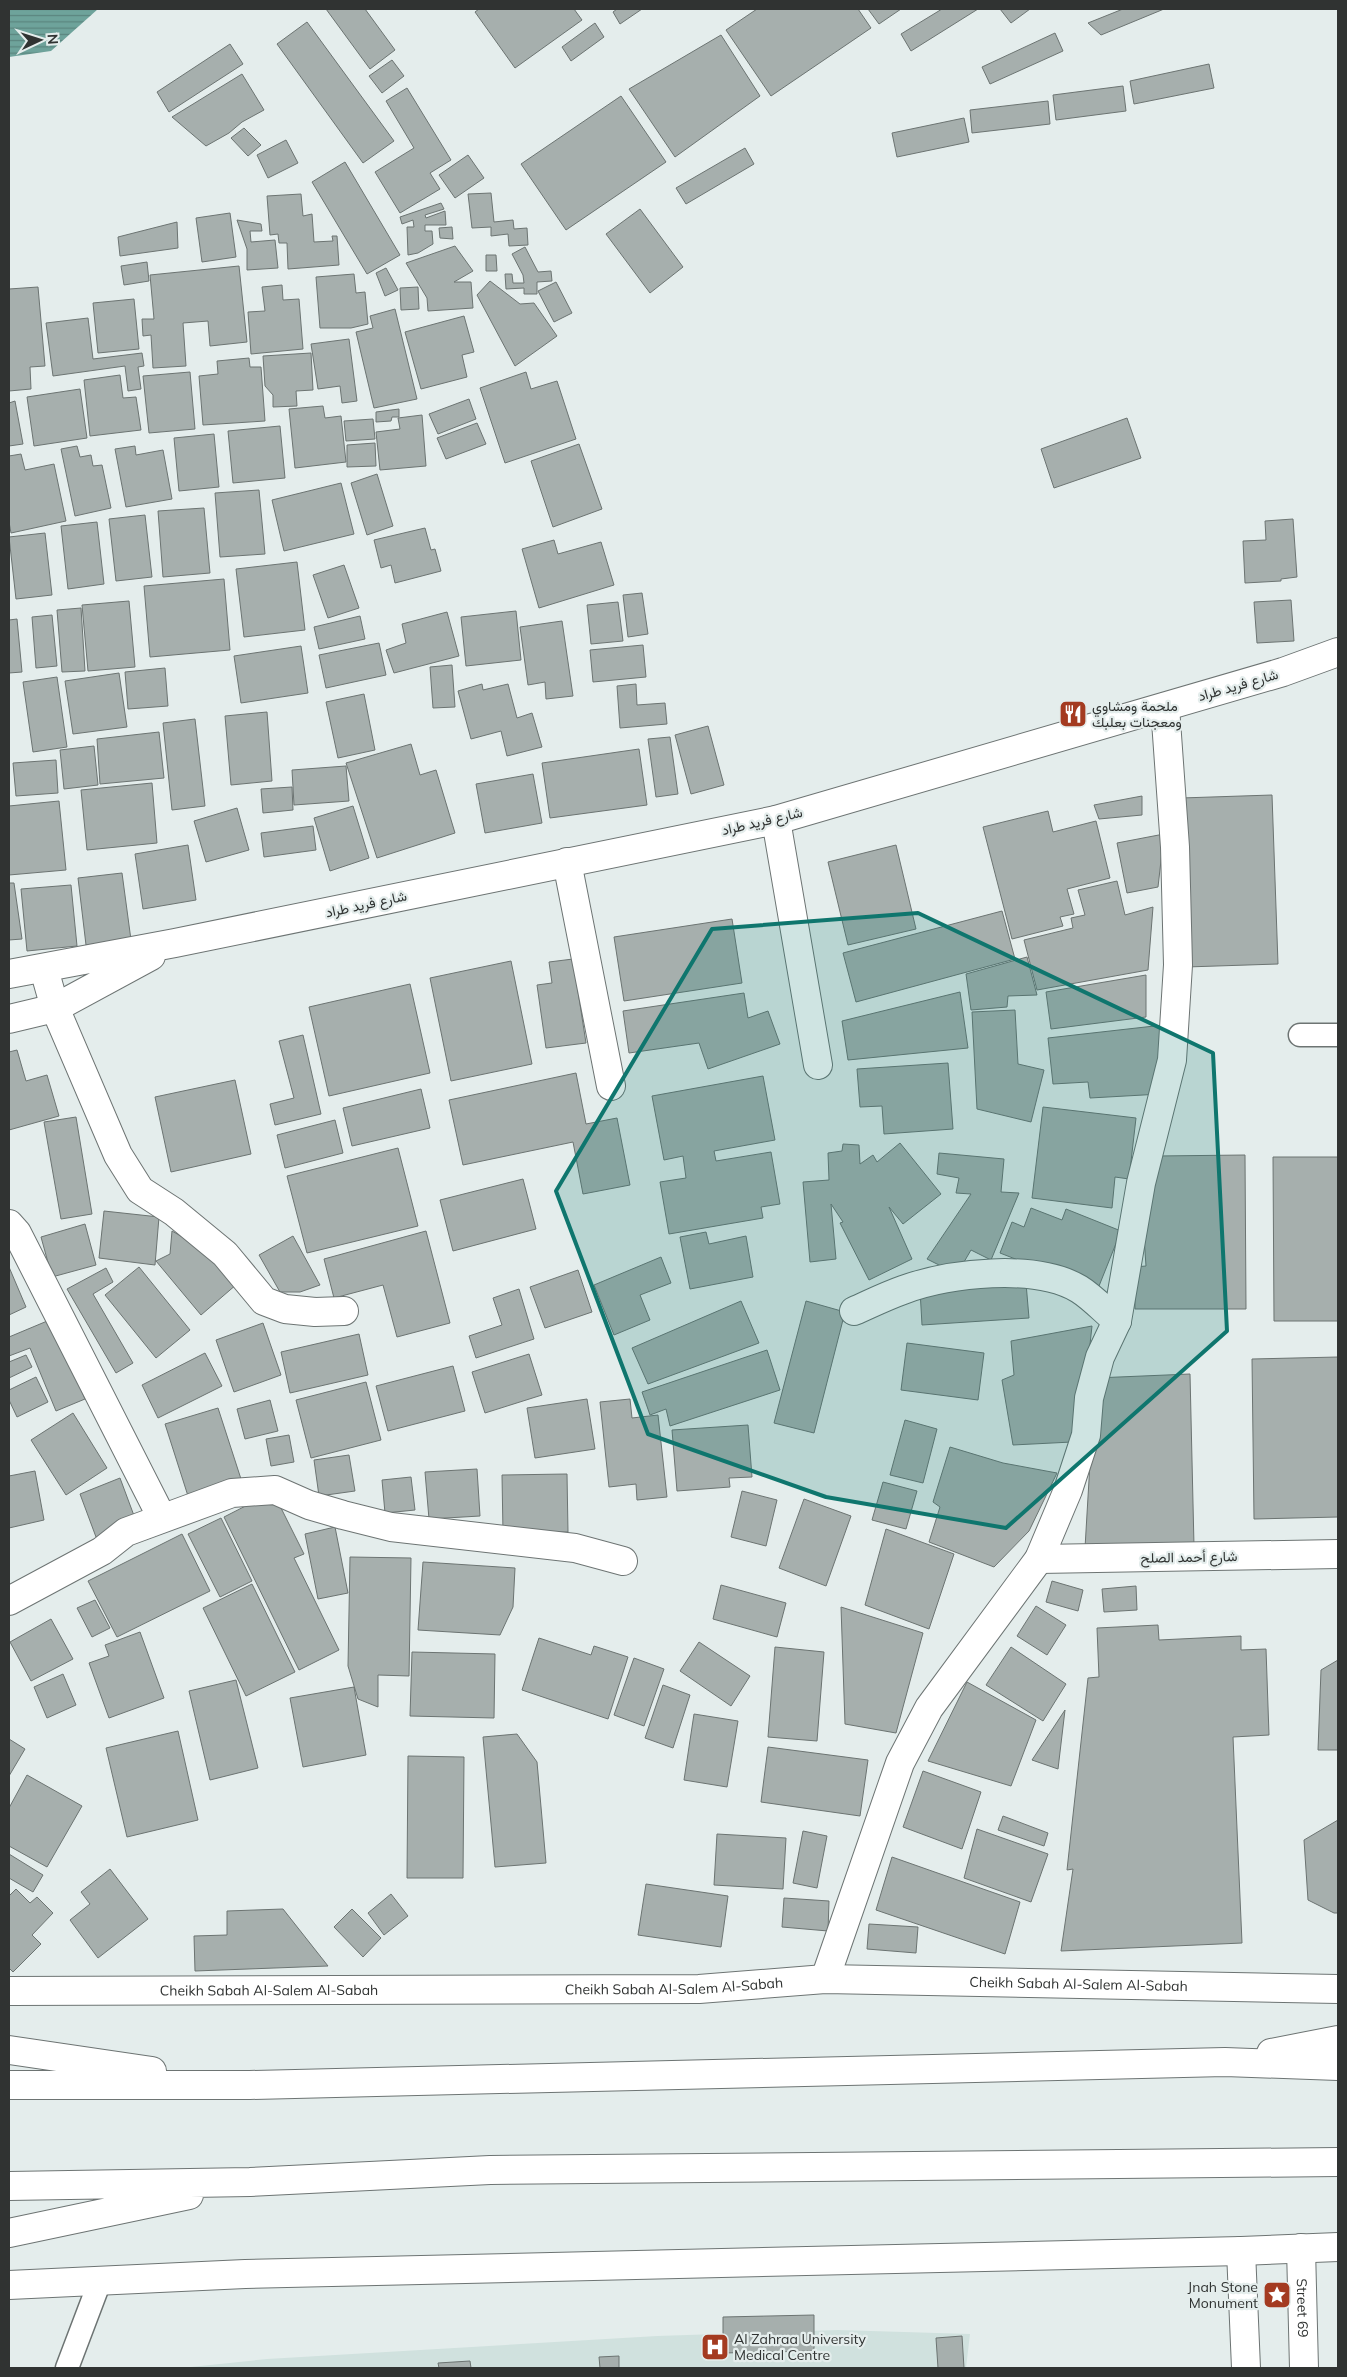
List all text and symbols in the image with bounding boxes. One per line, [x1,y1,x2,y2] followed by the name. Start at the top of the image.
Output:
[15,15,65,65] north arrow
[44,33,62,45] text: N
[1196,665,1281,707] street label: شارع فريد طراد
[1092,697,1182,731] place label: ملحمة ومشاوي ومعجنات بعلبك
[1058,699,1088,729] restaurant icon: ملحمة ومشاوي ومعجنات بعلبك
[720,803,805,841] street label: شارع فريد طراد
[324,887,409,923] street label: شارع فريد طراد
[1140,1547,1238,1569] street label: شارع أحمد الصلح
[565,1973,784,1998] street label: Cheikh Sabah Al-Salem Al-Sabah
[969,1973,1188,1995] street label: Cheikh Sabah Al-Salem Al-Sabah
[160,1981,378,2000] street label: Cheikh Sabah Al-Salem Al-Sabah
[1188,2278,1258,2312] place label: Jnah Stone Monument
[1293,2278,1312,2338] street label: Street 69
[1262,2280,1292,2310] place icon: Jnah Stone Monument
[734,2330,867,2364] place label: Al Zahraa University Medical Centre
[700,2332,730,2362] hospital icon: Al Zahraa University Medical Centre

